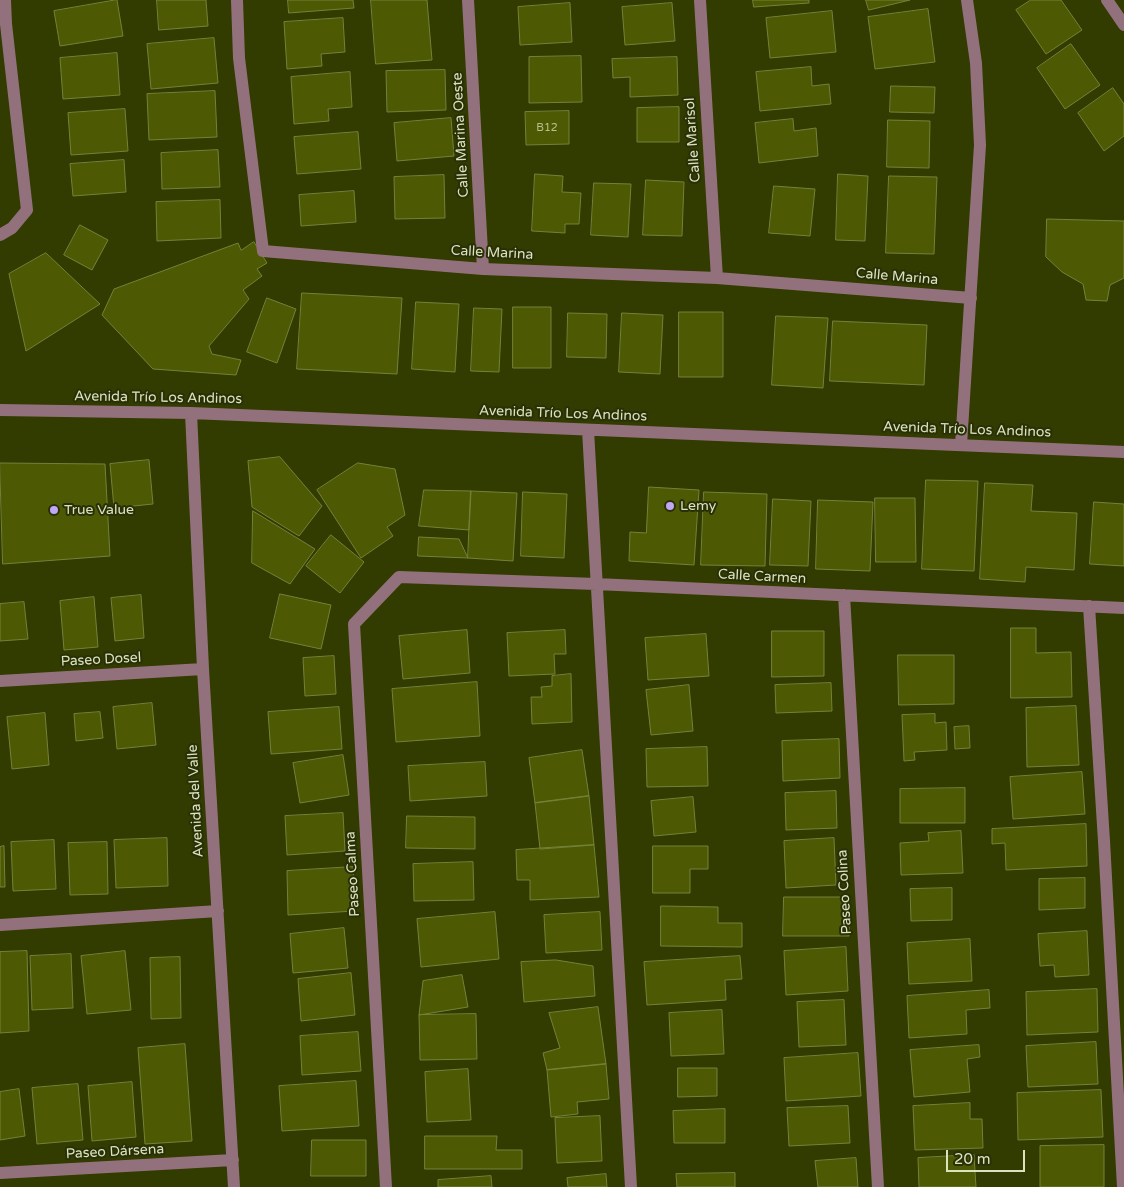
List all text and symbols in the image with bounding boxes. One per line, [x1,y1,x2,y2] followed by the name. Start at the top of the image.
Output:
[449,72,473,198] street label: Calle Marina Oeste
[682,97,704,183] street label: Calle Marisol
[536,121,558,135] house number: B12
[450,242,534,264] street label: Calle Marina
[855,265,939,289] street label: Calle Marina
[74,388,242,408] street label: Avenida Trío Los Andinos
[479,403,647,425] street label: Avenida Trío Los Andinos
[883,419,1051,441] street label: Avenida Trío Los Andinos
[680,498,716,514] place label: Lemy
[664,500,676,512] marker: Lemy
[64,502,134,518] place label: True Value
[48,504,60,516] marker: True Value
[717,566,807,588] street label: Calle Carmen
[60,650,142,670] street label: Paseo Dosel
[185,744,207,858] street label: Avenida del Valle
[342,831,364,917] street label: Paseo Calma
[834,849,856,935] street label: Paseo Colina
[949,1140,1028,1172] scale bar
[65,1141,165,1163] street label: Paseo Dársena
[954,1150,991,1168] text: 20 m

